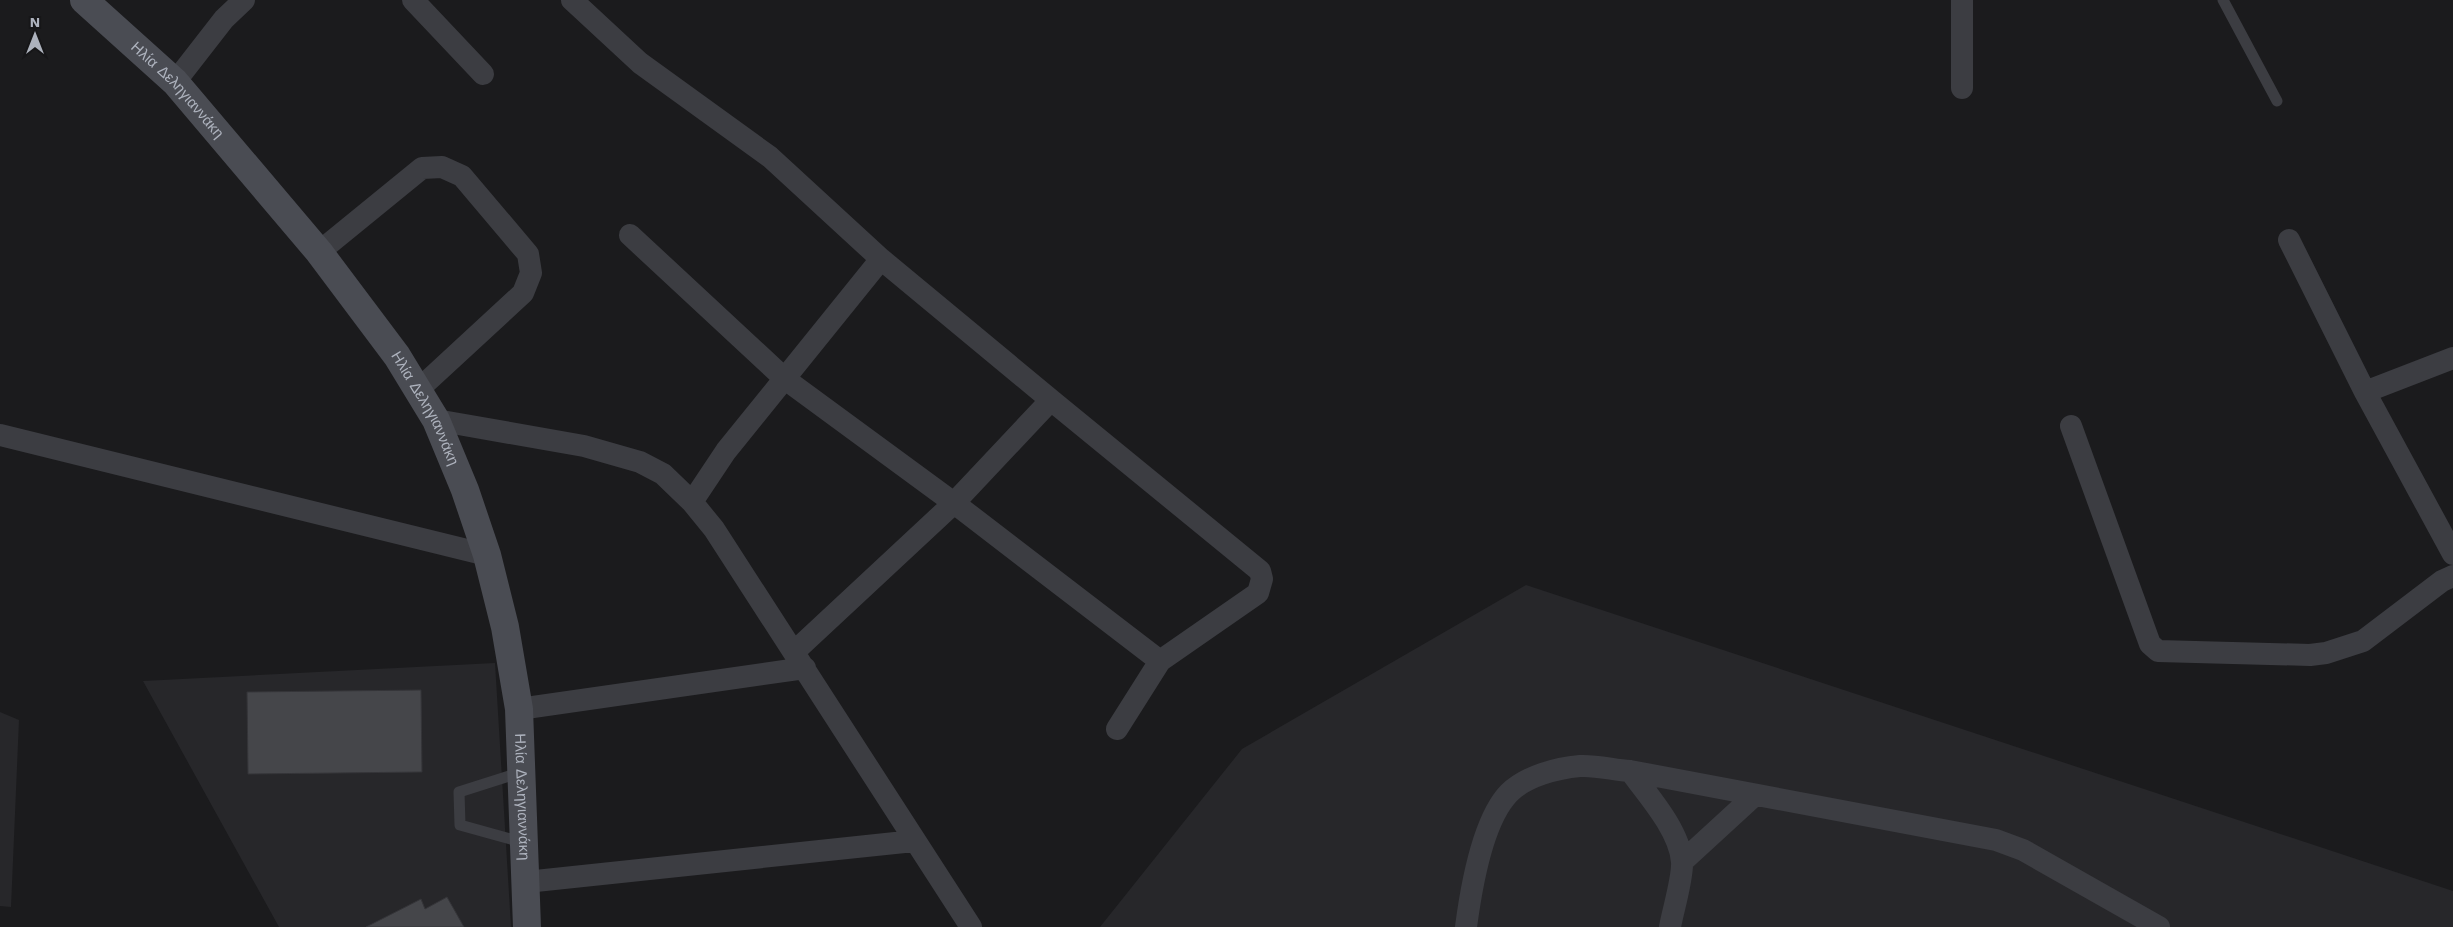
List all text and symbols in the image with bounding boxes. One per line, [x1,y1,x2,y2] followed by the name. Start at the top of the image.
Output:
[10,10,60,60] north arrow
[30,14,40,30] text: N
[127,38,228,142] street label: Ηλία Δεληγιαννάκη
[387,348,463,468] street label: Ηλία Δεληγιαννάκη
[511,733,534,861] street label: Ηλία Δεληγιαννάκη

